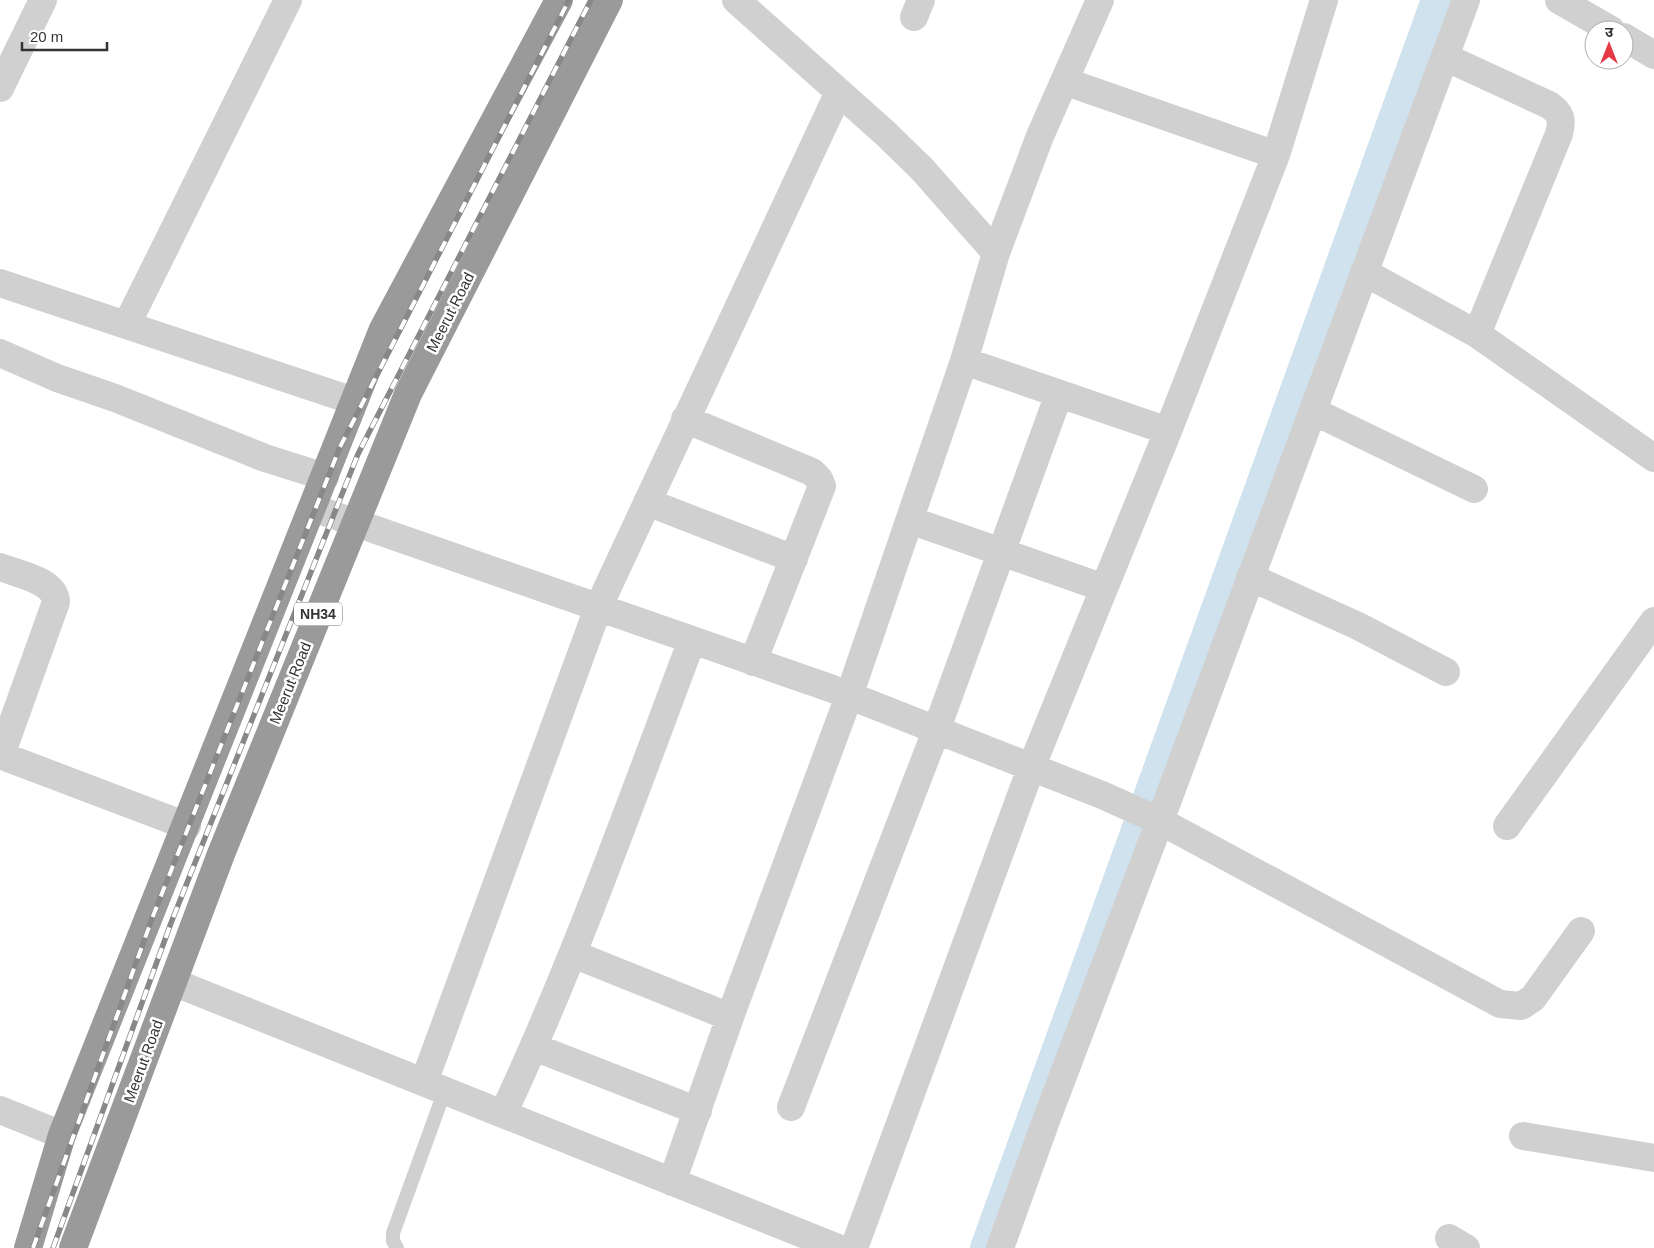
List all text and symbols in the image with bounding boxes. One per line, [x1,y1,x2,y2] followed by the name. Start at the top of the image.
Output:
[22,20,108,52] scale bar
[1584,20,1634,70] north arrow
[1605,24,1614,40] text: उ
[30,28,63,45] text: 20 m
[423,270,477,354] street label: Meerut Road
[294,602,342,626] road number: NH34
[266,640,314,726] street label: Meerut Road
[120,1017,166,1105] street label: Meerut Road

